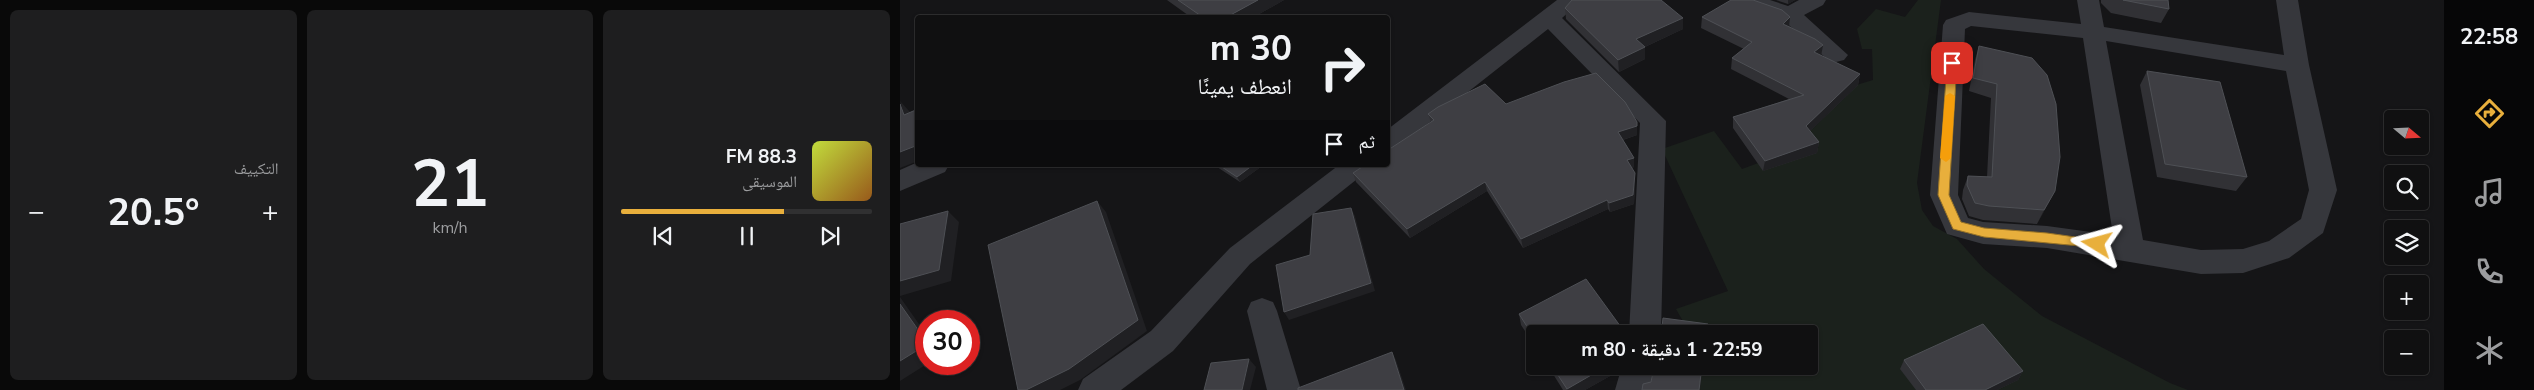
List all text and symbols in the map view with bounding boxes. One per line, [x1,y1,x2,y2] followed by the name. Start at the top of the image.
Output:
[2460,22,2518,52] text: 22:58
[1210,25,1292,72] text: 30 m
[1310,35,1375,100] icon: right
[1931,42,1973,84] pin
[1938,49,1966,77] icon: arrive
[1198,72,1292,102] text: انعطف يمينًا
[2472,96,2507,131] icon: directions
[2384,110,2429,155] north arrow
[2384,110,2429,375] map controls
[1358,129,1375,155] text: ثم
[1320,130,1348,158] icon: arrive
[411,140,489,229] text: 21
[726,144,797,170] text: 88.3 FM
[234,158,279,180] text: التكييف
[2384,165,2429,210] button: search
[742,171,797,193] text: الموسيقى
[2472,175,2507,210] icon: music
[107,187,199,238] text: 20.5°
[28,193,45,231] text: −
[262,193,279,231] text: +
[432,217,468,239] text: km/h
[2070,217,2122,269] position arrow
[2384,220,2429,265] button: layers
[649,222,677,250] icon: previous
[733,222,761,250] icon: pause
[816,222,844,250] icon: next
[2472,254,2507,289] icon: phone
[2384,275,2429,320] button: +
[915,310,980,375] speed limit sign: 30
[2384,330,2429,375] button: −
[2472,333,2507,368] icon: climate
[1581,337,1763,363] text: 22:59 · 1 دقيقة · 80 m

